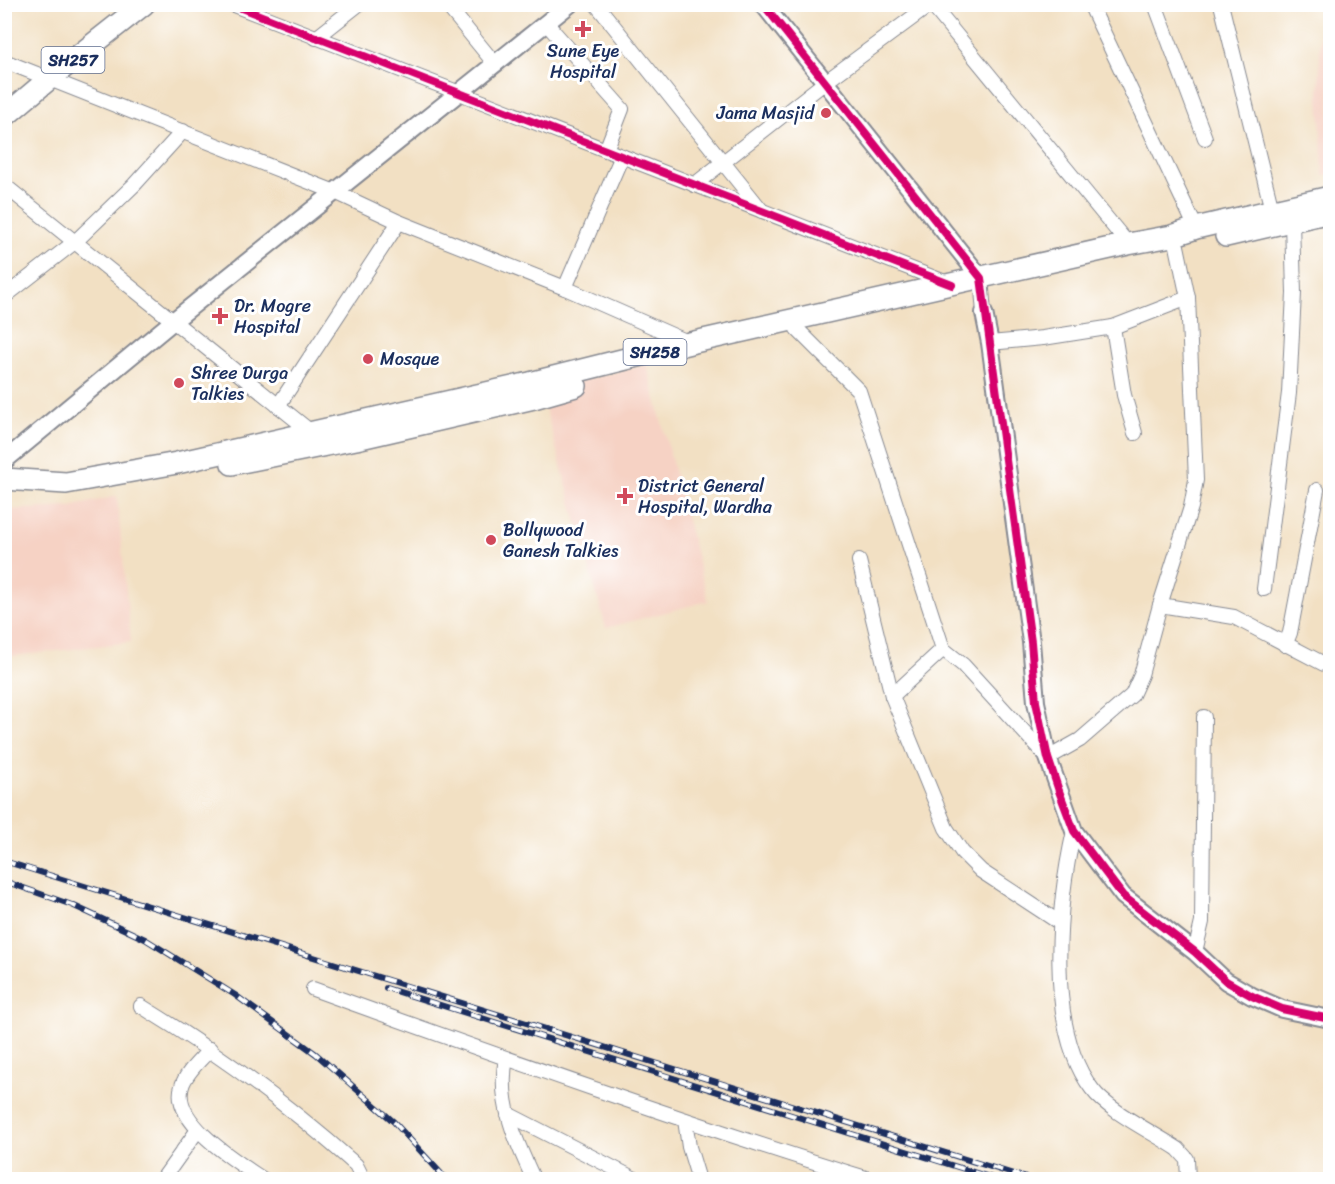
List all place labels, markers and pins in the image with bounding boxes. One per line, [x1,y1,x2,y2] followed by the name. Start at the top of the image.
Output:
[574,20,592,38] marker: Sune Eye Hospital
[547,35,620,88] place label: Sune Eye Hospital
[716,97,816,129] place label: Jama Masjid
[819,106,833,120] marker: Jama Masjid
[234,290,311,343] place label: Dr. Mogre Hospital
[211,307,229,325] marker: Dr. Mogre Hospital
[380,343,440,375] place label: Mosque
[361,352,375,366] marker: Mosque
[191,357,288,410] place label: Shree Durga Talkies
[172,376,186,390] marker: Shree Durga Talkies
[638,470,773,523] place label: District General Hospital, Wardha
[616,487,634,505] marker: District General Hospital, Wardha
[503,514,619,567] place label: Bollywood Ganesh Talkies
[484,533,498,547] marker: Bollywood Ganesh Talkies

